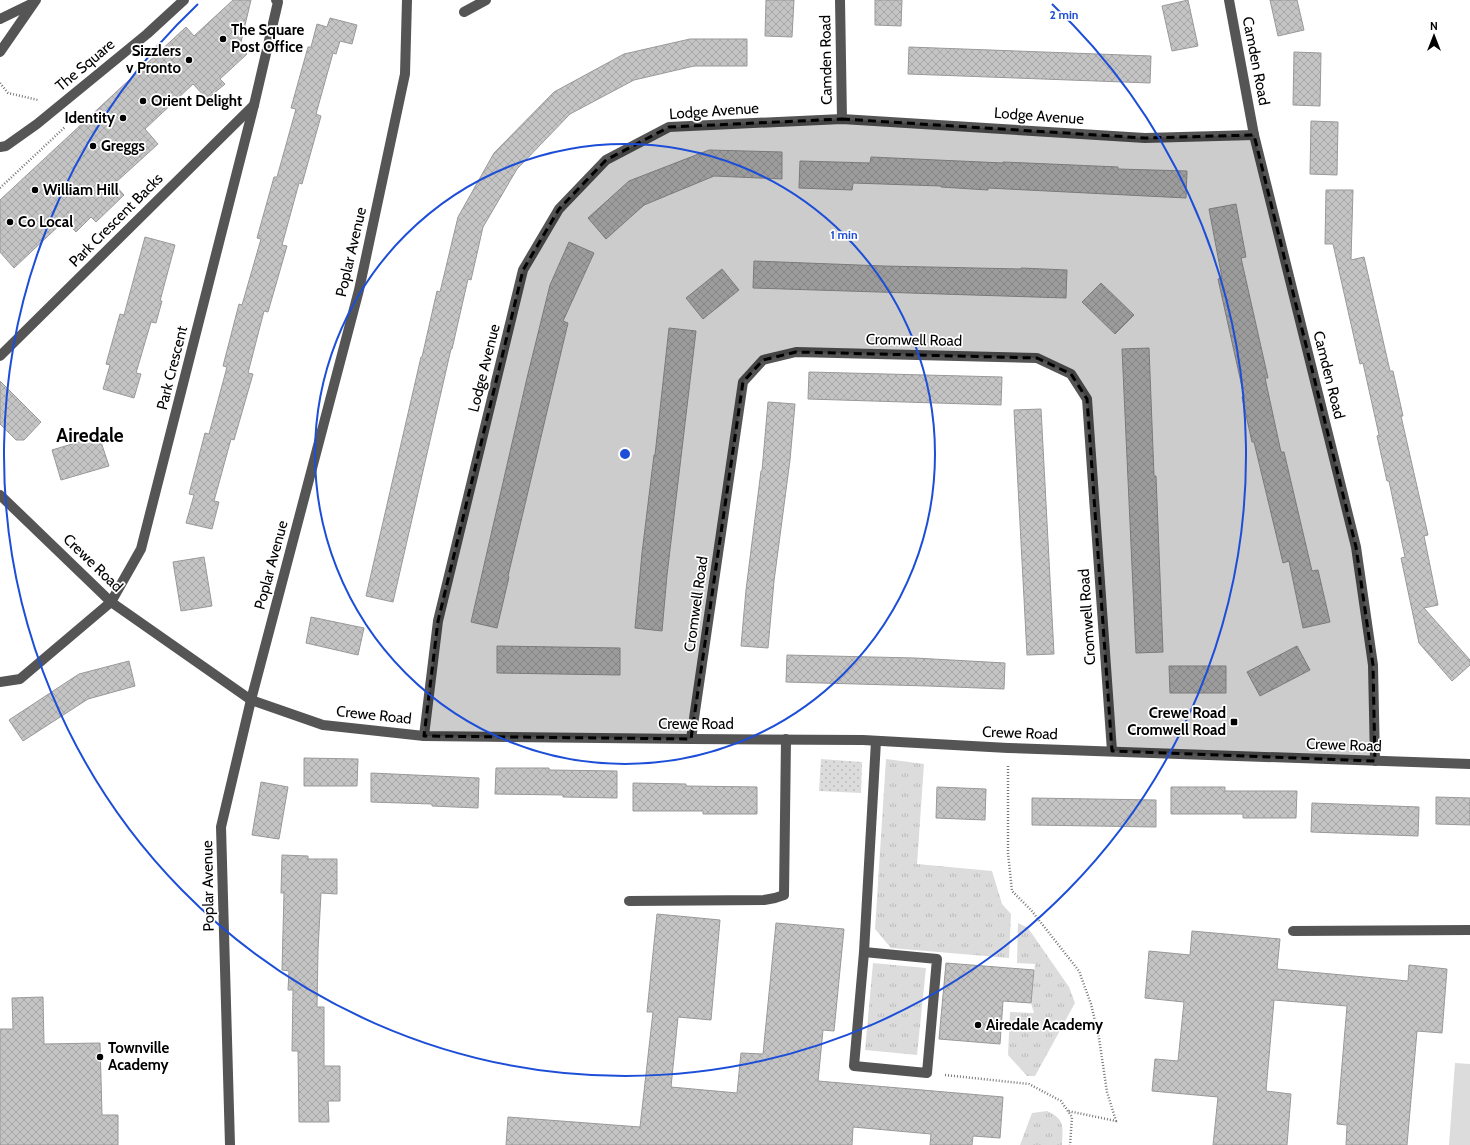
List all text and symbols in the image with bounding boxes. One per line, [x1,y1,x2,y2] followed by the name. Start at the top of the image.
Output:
[1050,7,1078,22] text: 2 min
[816,15,836,105] street label: Camden Road
[1239,15,1273,107] street label: Camden Road
[1414,16,1454,56] north arrow
[1430,19,1438,33] text: N
[231,21,304,56] place label: The Square Post Office
[218,34,228,44] marker: The Square Post Office
[52,35,118,95] street label: The Square
[126,42,181,77] place label: Sizzlers v Pronto
[184,55,194,65] marker: Sizzlers v Pronto
[151,92,242,110] place label: Orient Delight
[138,96,148,106] marker: Orient Delight
[668,99,760,123] street label: Lodge Avenue
[993,104,1085,128] street label: Lodge Avenue
[65,109,116,127] place label: Identity
[118,113,128,123] marker: Identity
[101,137,145,155] place label: Greggs
[88,141,98,151] marker: Greggs
[65,169,167,271] street label: Park Crescent Backs
[43,181,119,199] place label: William Hill
[30,185,40,195] marker: William Hill
[332,205,370,299] street label: Poplar Avenue
[18,213,73,231] place label: Co Local
[5,217,15,227] marker: Co Local
[830,227,858,242] text: 1 min
[464,322,504,414] street label: Lodge Avenue
[153,324,191,412] street label: Park Crescent
[1309,329,1349,421] street label: Camden Road
[866,330,962,350] street label: Cromwell Road
[56,424,124,447] district label: Airedale
[618,447,632,461] centre of rings
[250,518,292,611] street label: Poplar Avenue
[60,530,126,596] street label: Crewe Road
[680,555,712,653] street label: Cromwell Road
[1075,568,1099,666] street label: Cromwell Road
[335,702,413,728] street label: Crewe Road
[1127,704,1226,739] place label: Crewe Road Cromwell Road
[658,715,734,733] street label: Crewe Road
[1229,717,1239,727] marker: Crewe Road Cromwell Road
[982,723,1058,743] street label: Crewe Road
[1306,735,1382,755] street label: Crewe Road
[198,840,218,932] street label: Poplar Avenue
[986,1016,1104,1034] place label: Airedale Academy
[973,1020,983,1030] marker: Airedale Academy
[108,1039,170,1074] place label: Townville Academy
[95,1052,105,1062] marker: Townville Academy

